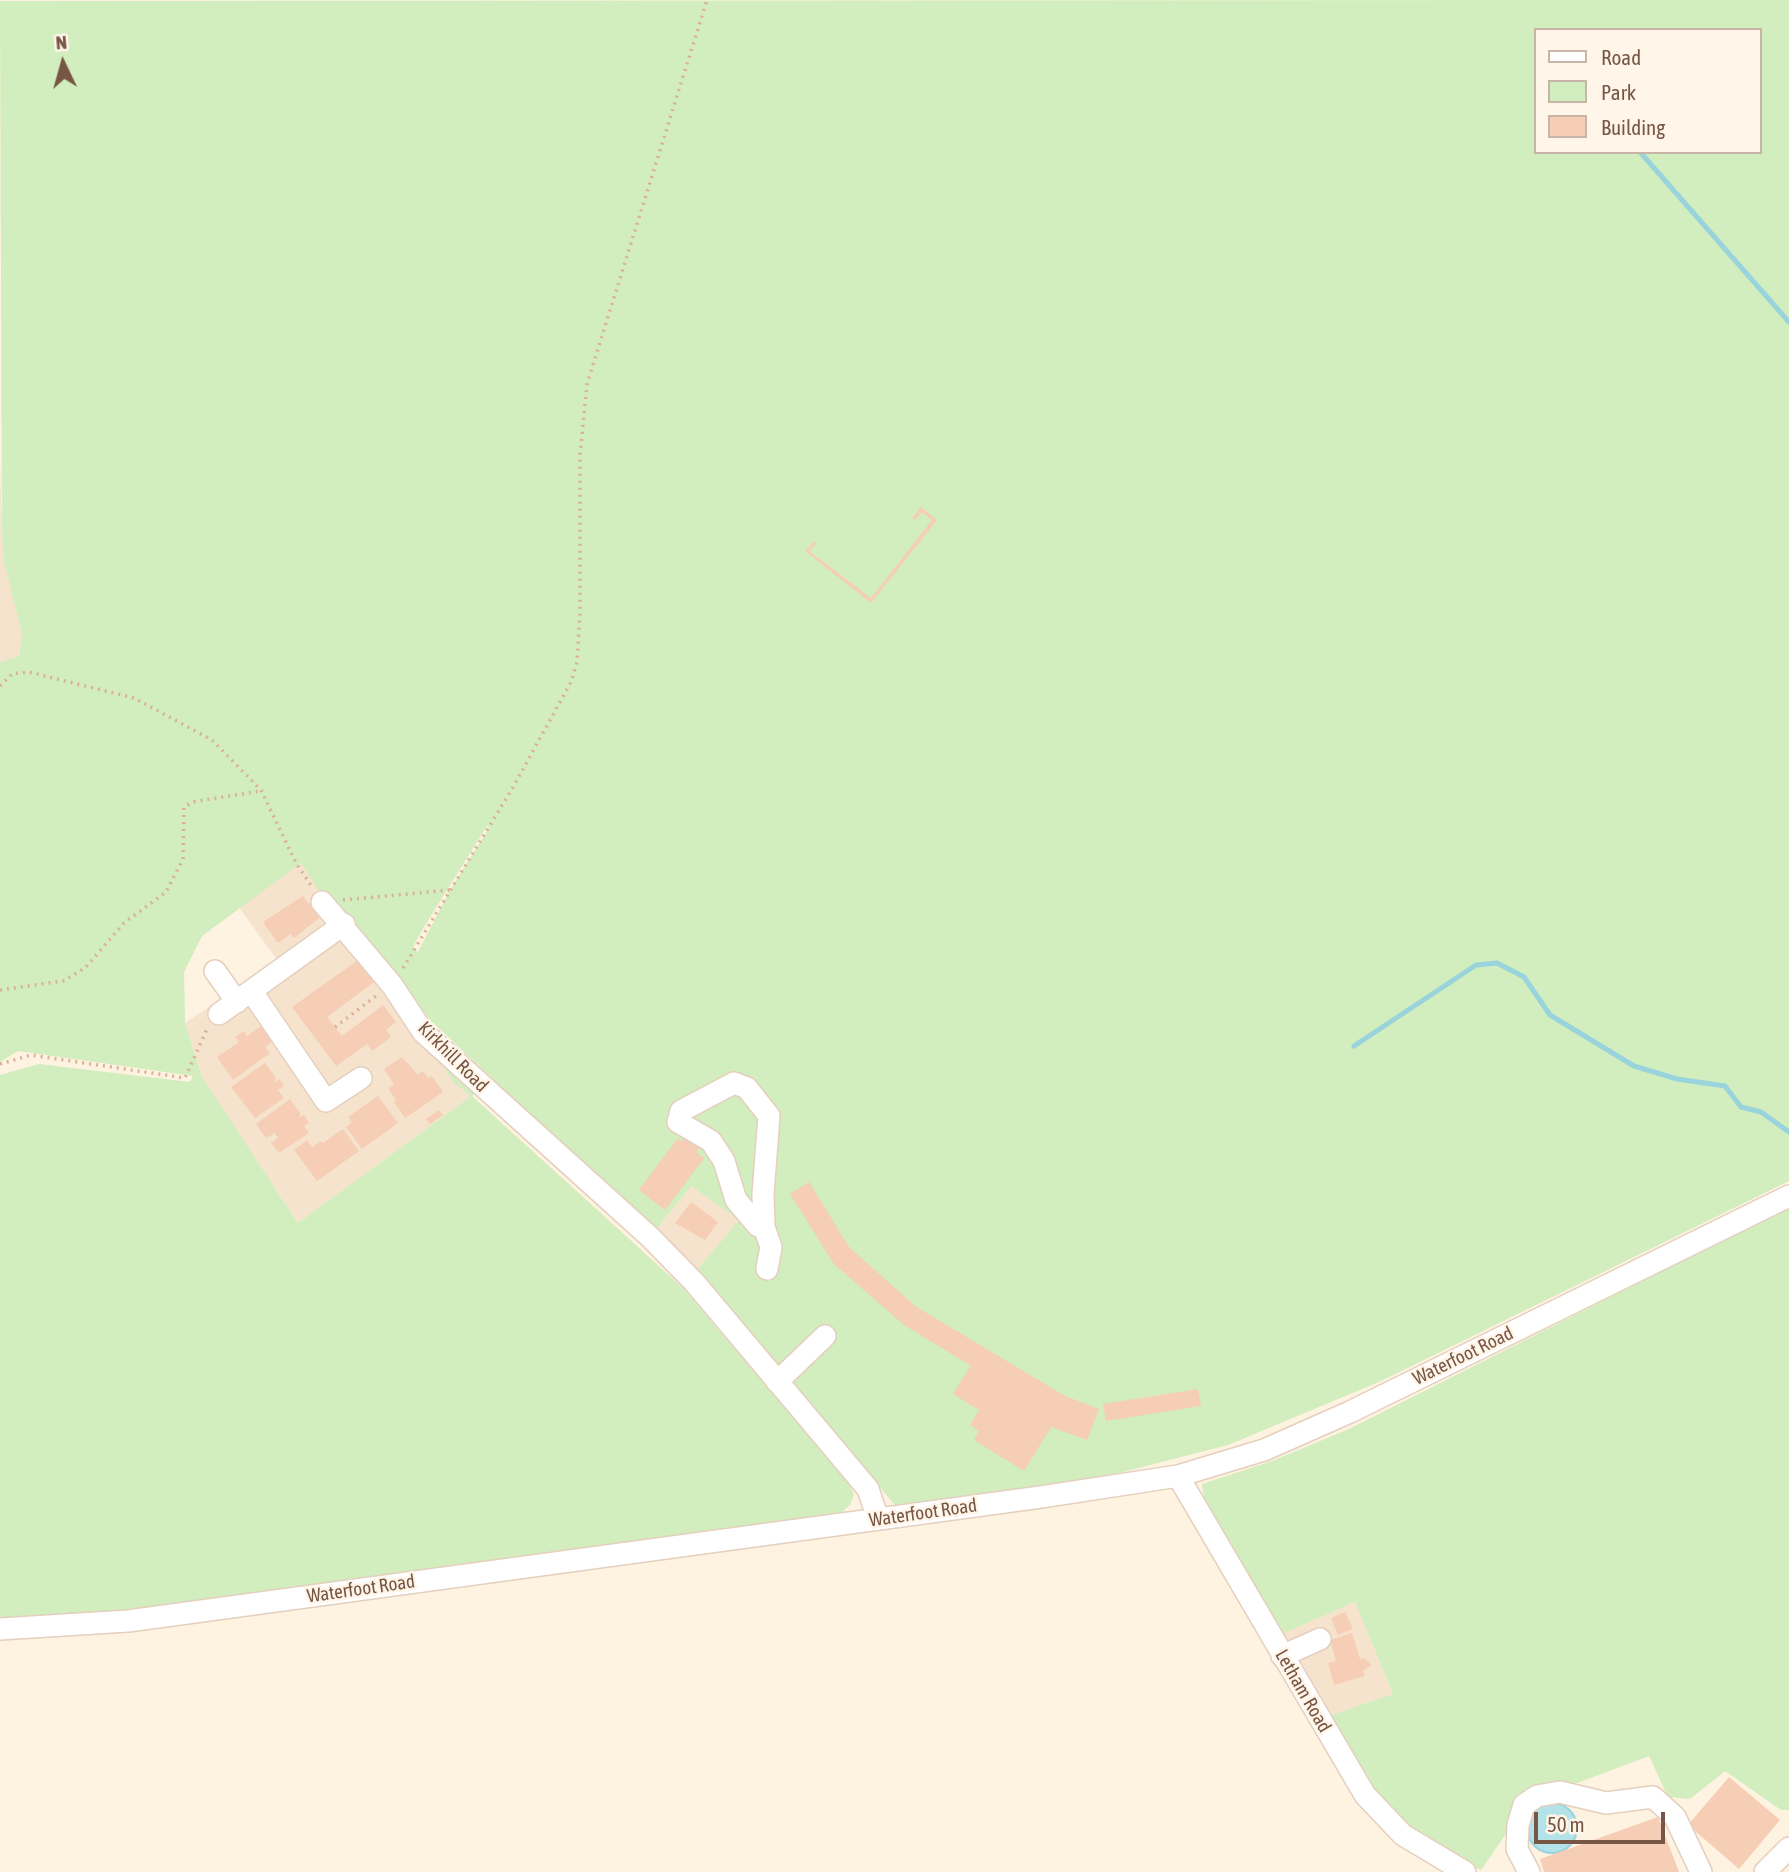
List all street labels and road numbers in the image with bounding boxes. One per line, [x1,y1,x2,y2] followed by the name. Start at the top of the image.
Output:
[413,1017,493,1097] street label: Kirkhill Road
[1409,1322,1517,1390] street label: Waterfoot Road
[868,1494,978,1532] street label: Waterfoot Road
[306,1570,416,1608] street label: Waterfoot Road
[1270,1645,1336,1737] street label: Letham Road

